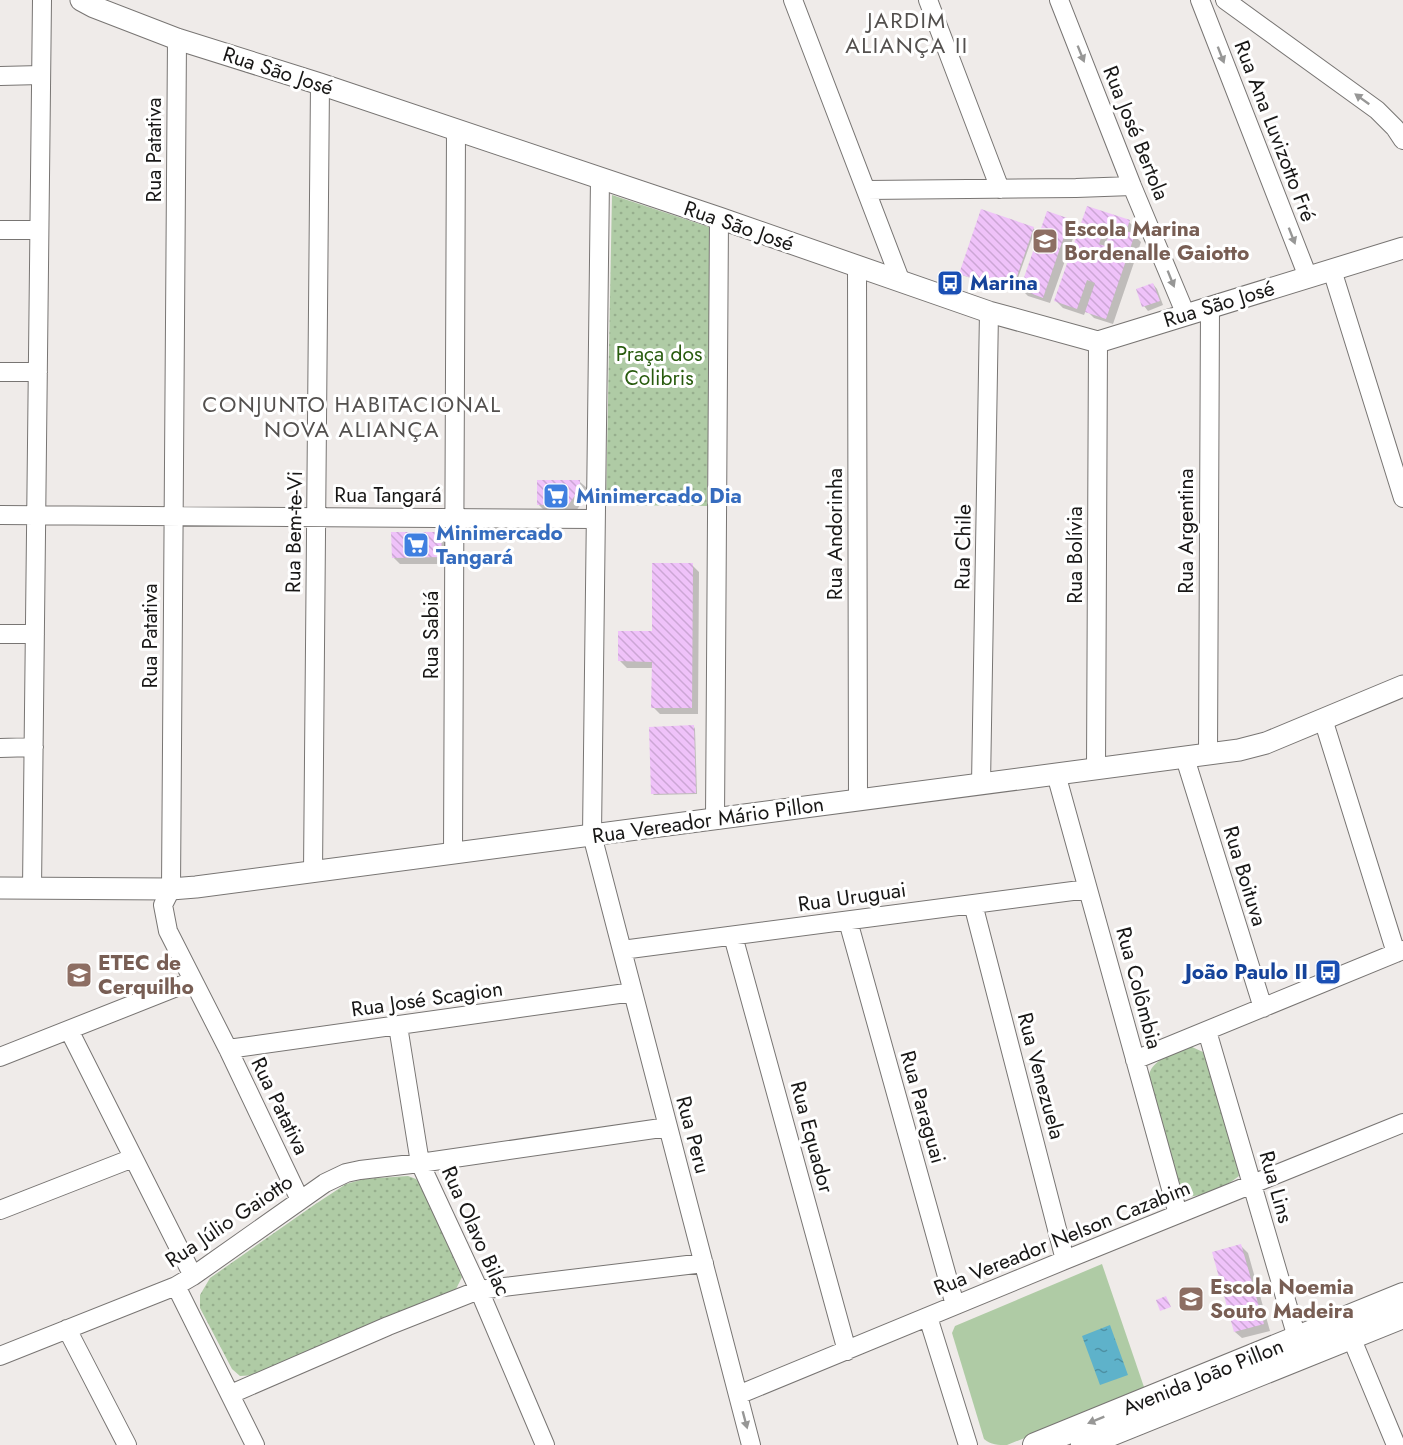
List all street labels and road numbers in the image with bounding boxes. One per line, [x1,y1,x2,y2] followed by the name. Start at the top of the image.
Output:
[1227,36,1323,226] street label: Rua Ana Luvizotto Fré
[219,39,337,103] street label: Rua São José
[1095,61,1177,205] street label: Rua José Bertola
[139,97,169,203] street label: Rua Patativa
[680,193,798,259] street label: Rua São José
[1160,273,1278,335] street label: Rua São José
[820,468,850,600] street label: Rua Andorinha
[1171,468,1201,594] street label: Rua Argentina
[278,471,310,593] street label: Rua Bem-te-Vi
[334,480,442,510] street label: Rua Tangará
[947,504,979,590] street label: Rua Chile
[1060,506,1090,604] street label: Rua Bolívia
[135,583,165,689] street label: Rua Patativa
[416,591,446,679] street label: Rua Sabiá
[590,789,826,851] street label: Rua Vereador Mário Pillon
[1216,822,1274,930] street label: Rua Boituva
[796,875,908,919] street label: Rua Uruguai
[1108,924,1170,1052] street label: Rua Colômbia
[349,974,505,1024] street label: Rua José Scagion
[1010,1009,1072,1143] street label: Rua Venezuela
[893,1047,953,1167] street label: Rua Paraguai
[243,1052,317,1160] street label: Rua Patativa
[783,1078,842,1197] street label: Rua Equador
[668,1093,718,1177] street label: Rua Peru
[1251,1147,1301,1227] street label: Rua Lins
[434,1161,518,1301] street label: Rua Olavo Bilac
[159,1167,299,1275] street label: Rua Júlio Gaiotto
[929,1173,1195,1303] street label: Rua Vereador Nelson Cazabim
[1118,1331,1288,1423] street label: Avenida João Pillon

